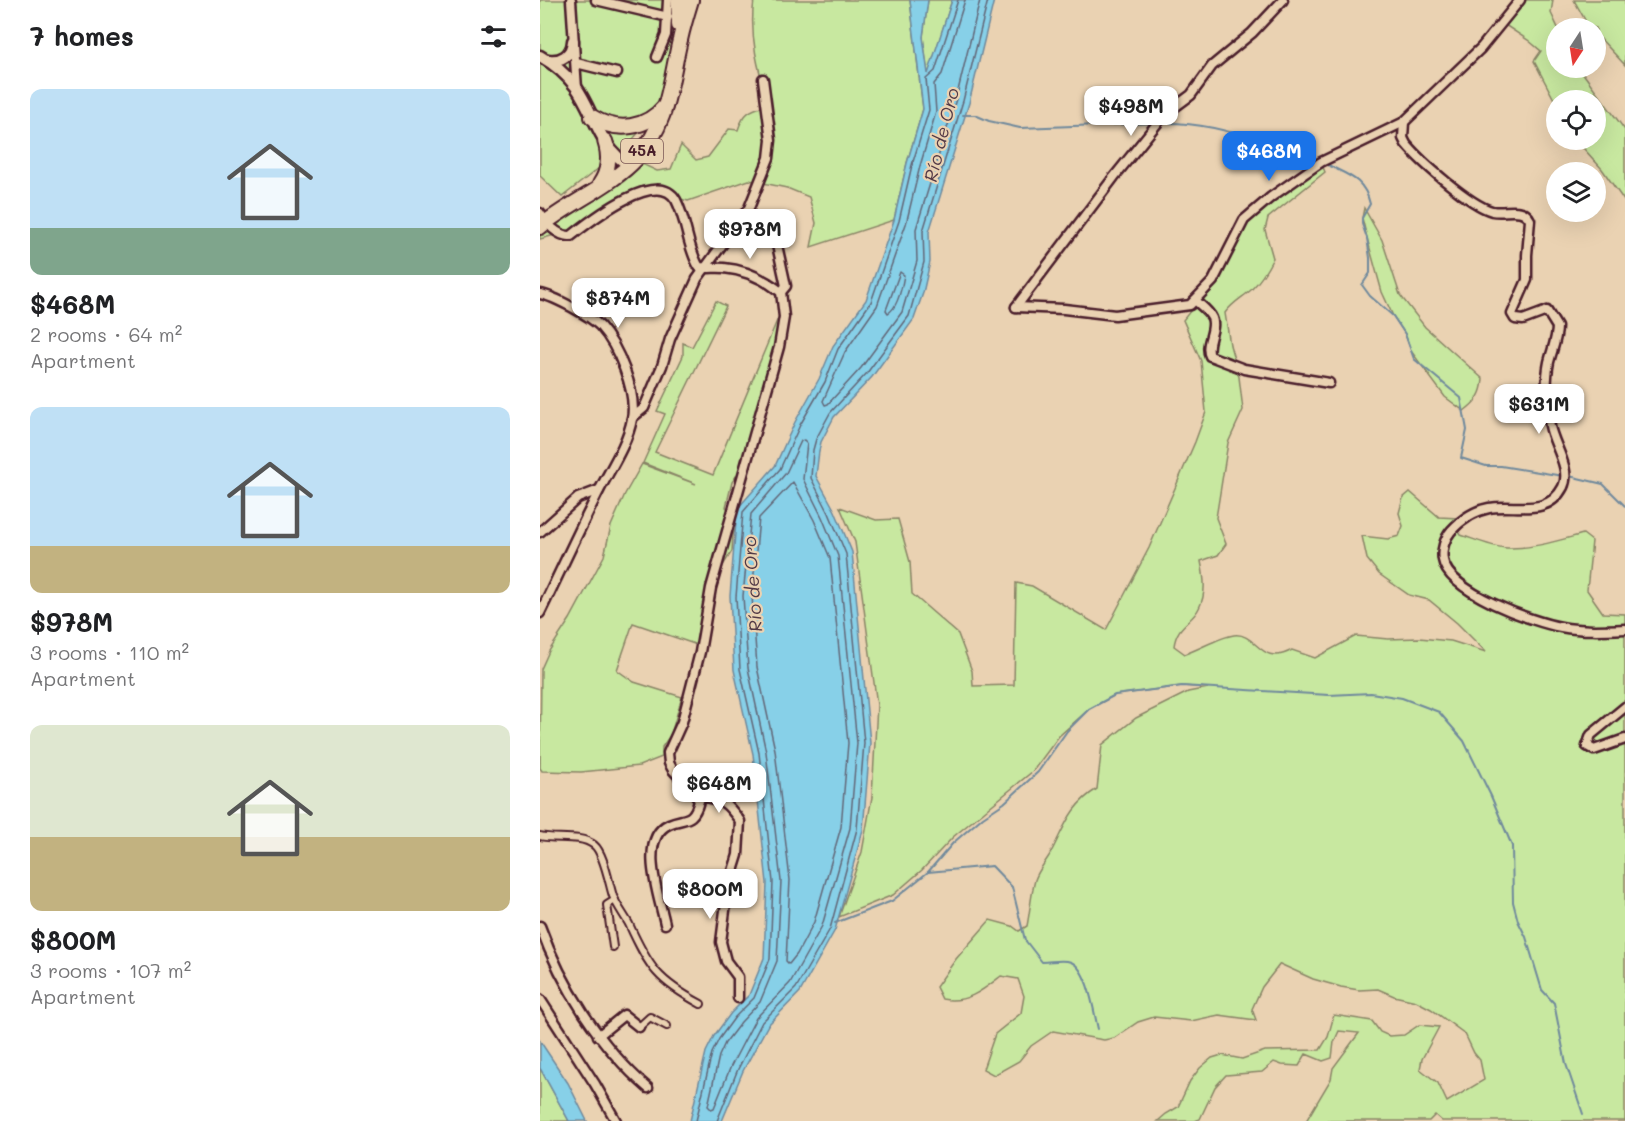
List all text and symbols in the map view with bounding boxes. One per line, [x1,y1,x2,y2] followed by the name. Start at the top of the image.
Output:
[1546,18,1606,78] north arrow
[1546,18,1606,222] map controls
[30,19,134,53] text: 7 homes
[477,20,510,53] icon: filters
[918,85,964,184] water label: Río de Oro
[1089,86,1173,137] pin: $498M
[1546,90,1606,150] button: locate
[1098,92,1164,118] text: $498M
[216,128,324,236] icon: home
[1227,131,1311,182] pin: $468M
[1236,137,1302,163] text: $468M
[621,139,663,163] road number: 45A
[1546,162,1606,222] button: layers
[708,209,792,260] pin: $978M
[718,215,782,241] text: $978M
[576,278,660,329] pin: $874M
[586,284,650,310] text: $874M
[30,287,115,321] text: $468M
[30,321,182,347] text: 2 rooms · 64 m²
[30,347,136,373] text: Apartment
[1497,384,1581,435] pin: $631M
[1508,390,1570,416] text: $631M
[216,446,324,554] icon: home
[737,535,767,633] water label: Río de Oro
[30,605,113,639] text: $978M
[30,639,189,665] text: 3 rooms · 110 m²
[30,665,136,691] text: Apartment
[677,763,761,814] pin: $648M
[216,764,324,872] icon: home
[686,769,752,795] text: $648M
[668,869,752,920] pin: $800M
[677,875,743,901] text: $800M
[30,923,117,957] text: $800M
[30,957,191,983] text: 3 rooms · 107 m²
[30,983,136,1009] text: Apartment

